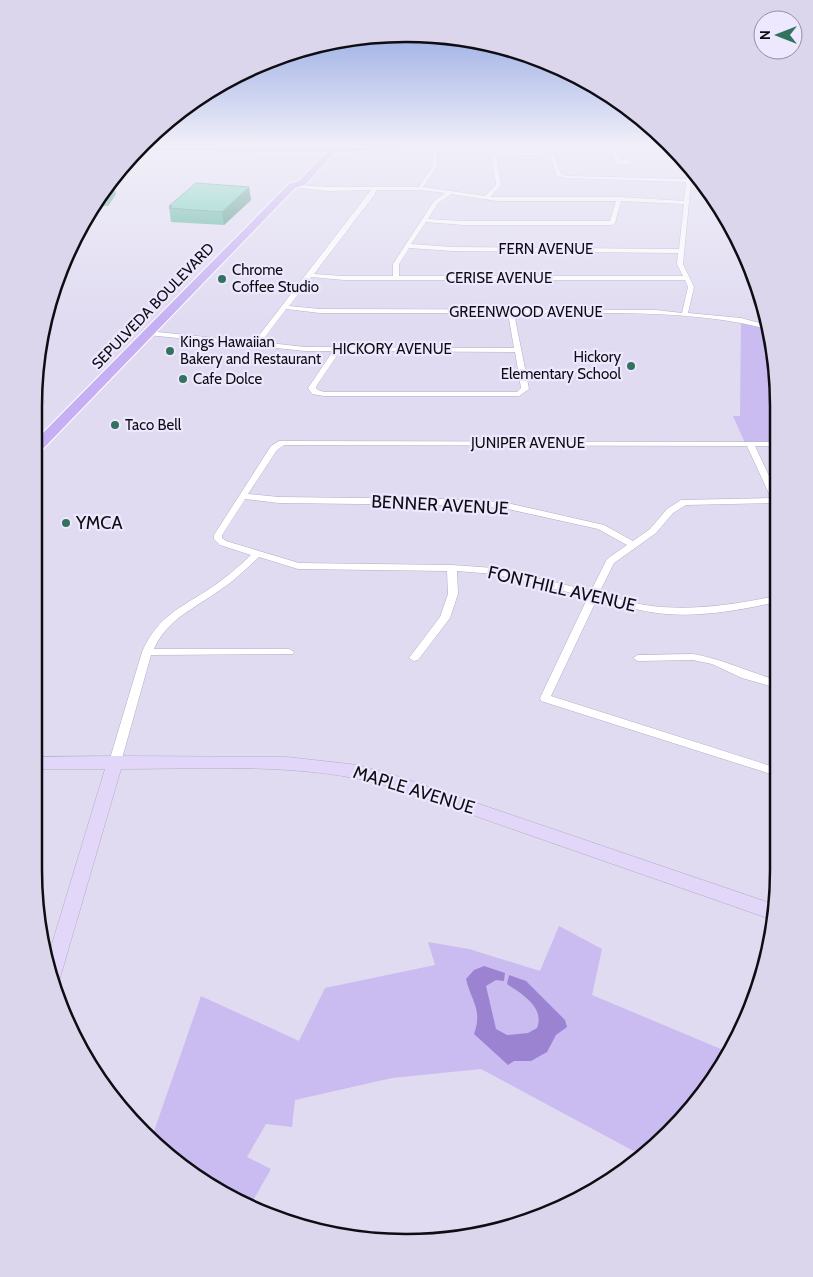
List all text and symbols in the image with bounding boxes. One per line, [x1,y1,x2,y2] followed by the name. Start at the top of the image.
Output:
[753,10,803,60] north arrow
[756,30,774,40] text: N
[88,239,218,373] street label: SEPULVEDA BOULEVARD
[499,240,593,258] street label: FERN AVENUE
[232,261,319,296] place label: Chrome Coffee Studio
[446,269,552,287] street label: CERISE AVENUE
[216,273,228,285] marker: Chrome Coffee Studio
[449,303,603,321] street label: GREENWOOD AVENUE
[180,333,321,368] place label: Kings Hawaiian Bakery and Restaurant
[332,340,452,358] street label: HICKORY AVENUE
[164,345,176,357] marker: Kings Hawaiian Bakery and Restaurant
[501,348,621,383] place label: Hickory Elementary School
[625,360,637,372] marker: Hickory Elementary School
[193,370,262,388] place label: Cafe Dolce
[177,373,189,385] marker: Cafe Dolce
[125,416,182,434] place label: Taco Bell
[109,419,121,431] marker: Taco Bell
[470,434,585,452] street label: JUNIPER AVENUE
[371,490,509,520] street label: BENNER AVENUE
[75,512,122,534] place label: YMCA
[60,517,72,529] marker: YMCA
[486,561,638,617] street label: FONTHILL AVENUE
[351,761,477,819] street label: MAPLE AVENUE

